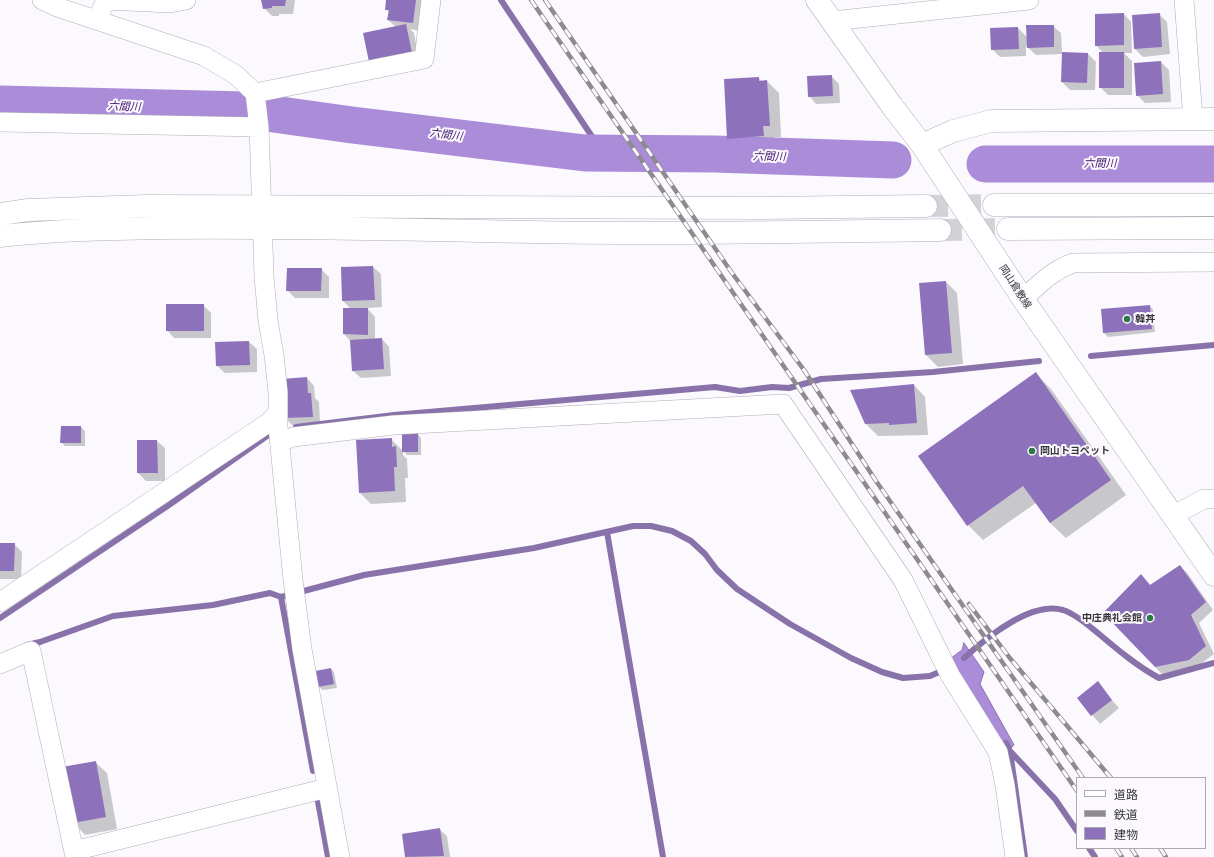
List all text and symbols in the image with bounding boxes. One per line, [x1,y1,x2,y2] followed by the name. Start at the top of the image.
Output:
[107,100,141,114] water label: 六間川
[429,126,463,144] water label: 六間川
[752,150,786,164] water label: 六間川
[1084,157,1116,171] water label: 六間川
[996,263,1034,311] street label: 岡山倉敷線
[1135,313,1155,325] place label: 韓丼
[1122,314,1132,324] marker: 韓丼
[1040,445,1110,457] place label: 岡山トヨペット
[1027,446,1037,456] marker: 岡山トヨペット
[1082,612,1142,624] place label: 中庄典礼会館
[1145,613,1155,623] marker: 中庄典礼会館
[1076,777,1206,849] legend
[1114,787,1138,802] text: 道路
[1114,807,1138,822] text: 鉄道
[1114,827,1138,842] text: 建物

